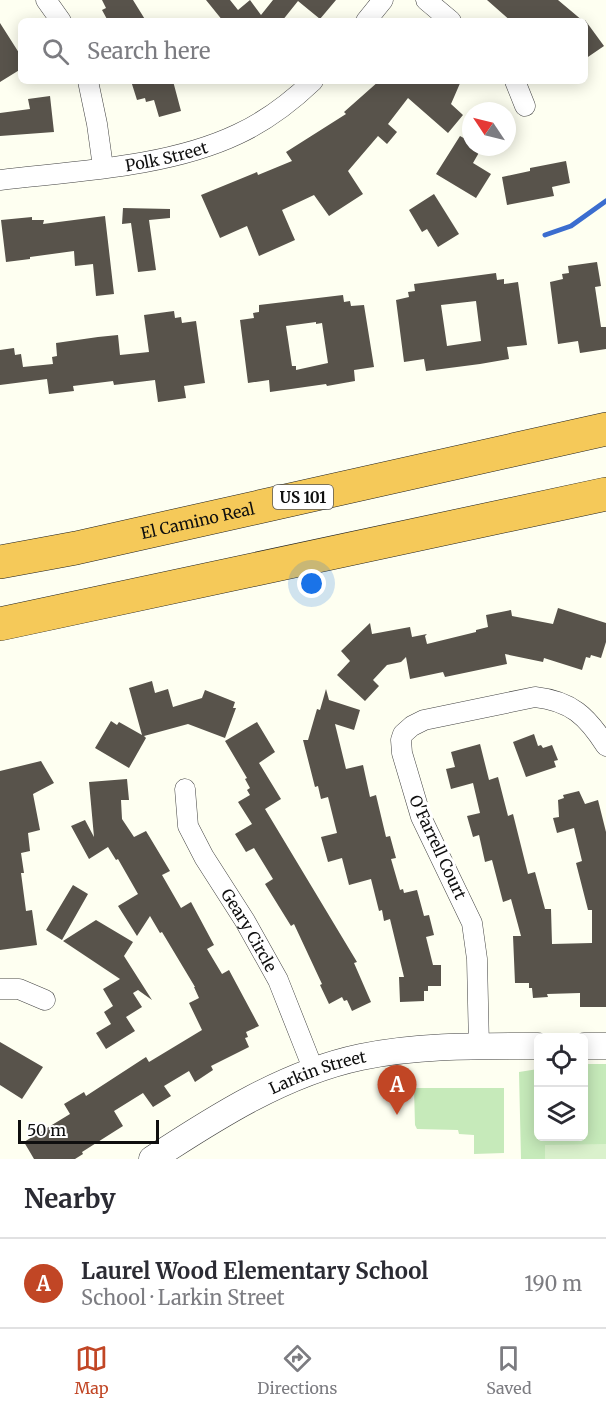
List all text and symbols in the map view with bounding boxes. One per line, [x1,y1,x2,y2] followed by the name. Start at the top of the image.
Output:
[18,18,588,84] search box
[39,35,72,68] icon: search
[87,37,210,65] text: Search here
[462,102,516,156] north arrow
[124,137,211,175] street label: Polk Street
[273,485,333,509] road number: US 101
[139,498,257,543] street label: El Camino Real
[297,569,326,598] your location
[405,792,471,903] street label: O'Farrell Court
[217,885,281,975] street label: Geary Circle
[534,1033,588,1141] map controls
[534,1033,588,1087] button: locate
[266,1046,368,1098] street label: Larkin Street
[378,1066,416,1115] pin: A
[534,1087,588,1141] button: layers
[18,1117,159,1144] scale bar
[27,1120,66,1140] text: 50 m
[24,1182,116,1215] text: Nearby
[81,1257,428,1285] text: Laurel Wood Elementary School
[36,1271,51,1296] text: A
[524,1271,582,1296] text: 190 m
[81,1285,285,1310] text: School · Larkin Street
[74,1342,109,1398] tab: Map
[257,1342,337,1398] tab: Directions
[486,1342,532,1398] tab: Saved

